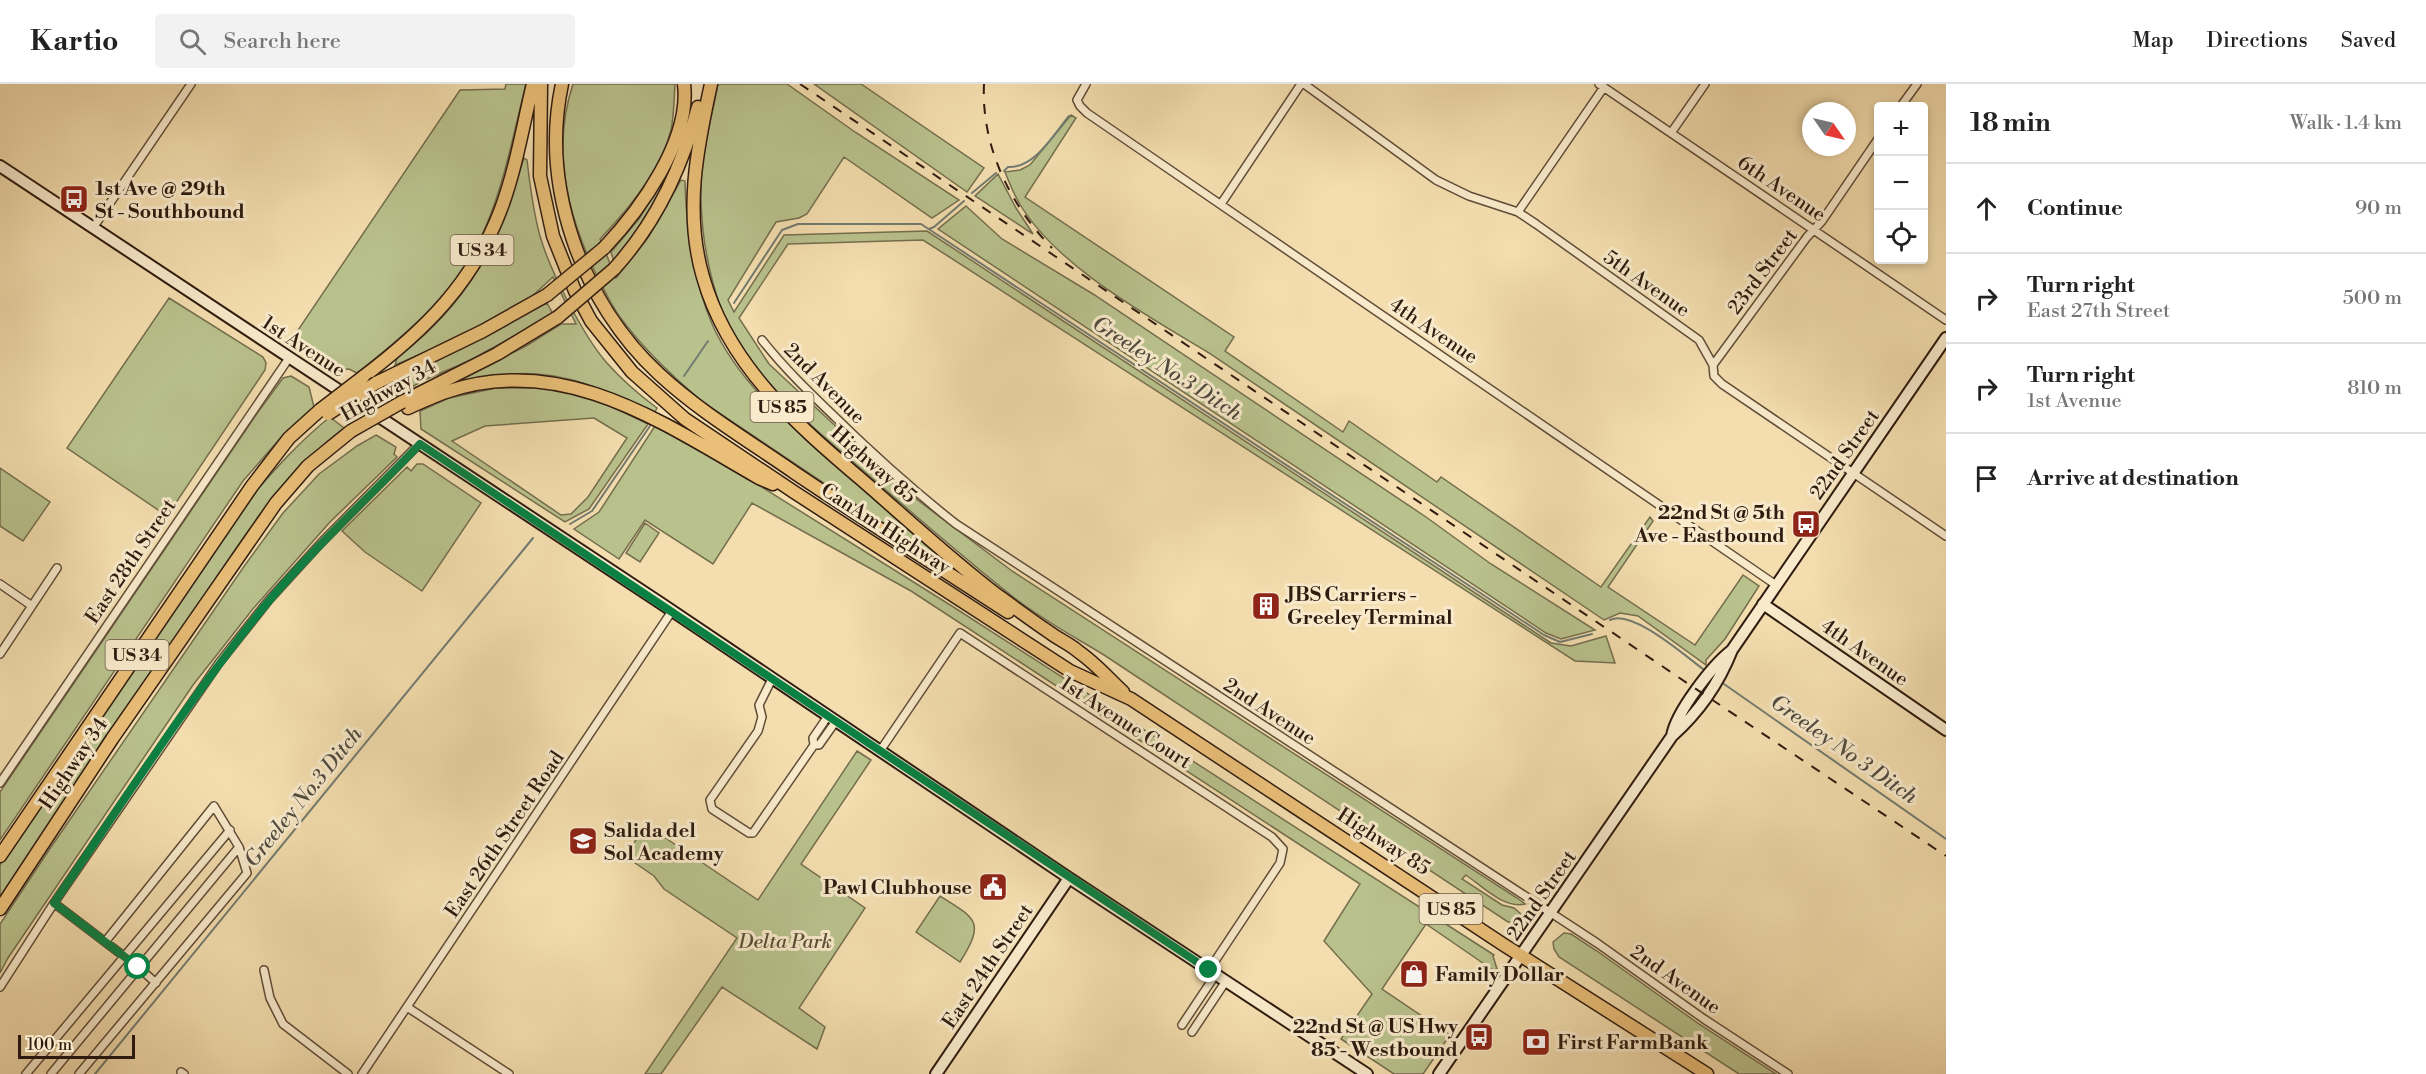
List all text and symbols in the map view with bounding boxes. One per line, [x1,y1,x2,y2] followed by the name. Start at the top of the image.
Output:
[155,14,575,68] search box
[30,24,119,59] text: Kartio
[176,25,209,58] icon: search
[224,28,341,55] text: Search here
[2132,28,2174,54] text: Map
[2207,28,2308,54] text: Directions
[2341,28,2396,54] text: Saved
[1802,102,1856,156] north arrow
[1874,102,1928,264] map controls
[1874,102,1928,156] button: +
[1970,107,2051,139] text: 18 min
[2290,111,2402,136] text: Walk · 1.4 km
[1732,151,1830,228] street label: 6th Avenue
[1874,156,1928,210] button: −
[95,177,245,225] place label: 1st Ave @ 29th St - Southbound
[58,183,90,215] bus stop icon: 1st Ave @ 29th St - Southbound
[1970,192,2003,225] icon: ahead
[2027,195,2123,222] text: Continue
[2355,196,2402,221] text: 90 m
[1874,210,1928,264] button: locate
[1723,224,1803,320] street label: 23rd Street
[450,235,514,265] road number: US 34
[1598,245,1694,323] street label: 5th Avenue
[2027,272,2135,299] text: Turn right
[1970,282,2003,315] icon: right
[2343,286,2402,311] text: 500 m
[1384,293,1482,370] street label: 4th Avenue
[2027,299,2170,324] text: East 27th Street
[257,311,350,384] street label: 1st Avenue
[1087,311,1246,427] water label: Greeley No.3 Ditch
[778,338,870,430] street label: 2nd Avenue
[336,355,441,428] street label: Highway 34
[2027,362,2135,389] text: Turn right
[1970,372,2003,405] icon: right
[2347,376,2402,401] text: 810 m
[2027,389,2122,414] text: 1st Avenue
[750,392,814,422] road number: US 85
[1805,405,1885,505] street label: 22nd Street
[825,421,921,509] street label: Highway 85
[1970,462,2003,495] icon: arrive
[2027,465,2239,492] text: Arrive at destination
[816,478,955,581] street label: CanAm Highway
[80,495,182,629] street label: East 28th Street
[1633,501,1786,549] place label: 22nd St @ 5th Ave - Eastbound
[1790,508,1822,540] bus stop icon: 22nd St @ 5th Ave - Eastbound
[1284,583,1453,631] place label: JBS Carriers - Greeley Terminal
[1250,590,1282,622] building icon: JBS Carriers - Greeley Terminal
[1816,614,1913,692] street label: 4th Avenue
[106,640,168,670] road number: US 34
[1055,672,1196,775] street label: 1st Avenue Court
[1218,673,1320,751] street label: 2nd Avenue
[1765,689,1922,810] water label: Greeley No 3 Ditch
[34,713,114,815] street label: Highway 34
[239,722,369,873] water label: Greeley No.3 Ditch
[440,746,571,923] street label: East 26th Street Road
[1332,803,1434,882] street label: Highway 85
[604,819,725,867] place label: Salida del Sol Academy
[567,825,599,857] school or university icon: Salida del Sol Academy
[1502,846,1582,946] street label: 22nd Street
[977,871,1009,903] public building icon: Pawl Clubhouse
[823,876,972,901] place label: Pawl Clubhouse
[1420,894,1482,924] road number: US 85
[937,900,1039,1034] street label: East 24th Street
[737,930,832,955] park label: Delta Park
[1625,940,1725,1021] street label: 2nd Avenue
[124,953,150,979] route start
[1195,956,1221,982] route end
[1398,958,1430,990] shop icon: Family Dollar
[1435,963,1564,988] place label: Family Dollar
[1293,1015,1459,1063] place label: 22nd St @ US Hwy 85 - Westbound
[1463,1021,1495,1053] bus stop icon: 22nd St @ US Hwy 85 - Westbound
[1520,1026,1552,1058] bank icon: First FarmBank
[1557,1031,1709,1056] place label: First FarmBank
[18,1032,135,1060] scale bar
[27,1035,72,1055] text: 100 m

